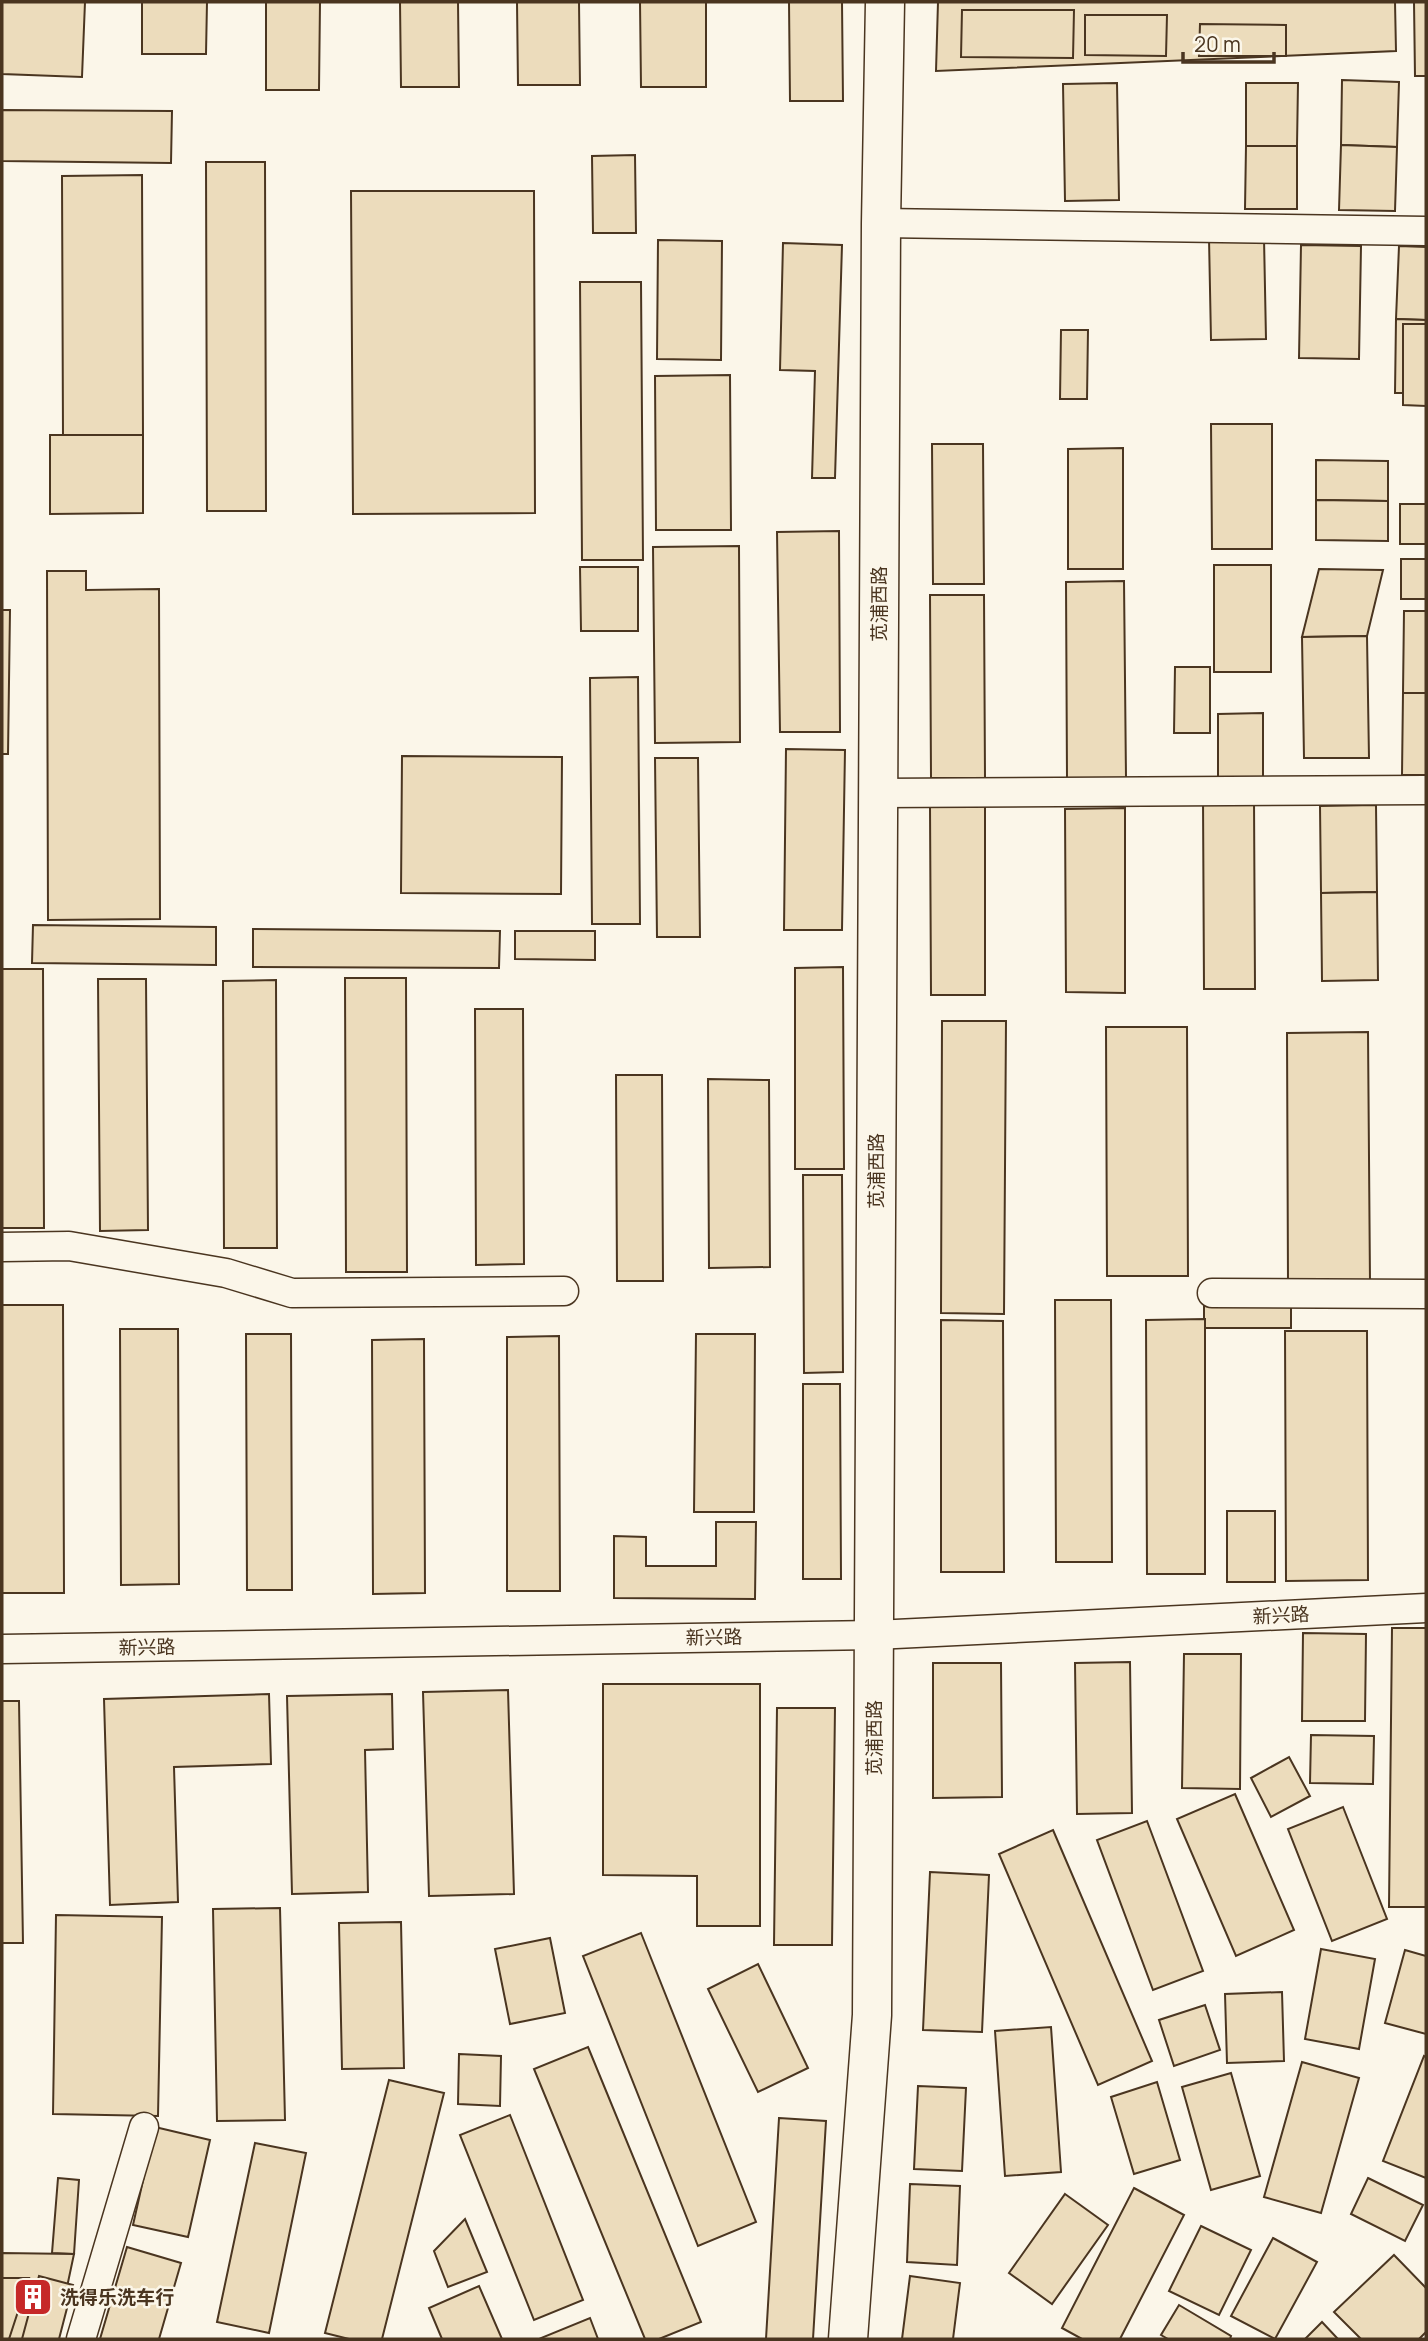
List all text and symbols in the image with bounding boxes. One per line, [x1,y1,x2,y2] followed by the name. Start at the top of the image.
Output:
[1183,21,1274,65] scale bar
[1194,30,1241,58] text: 20 m
[866,566,892,642] street label: 苋浦西路
[863,1133,889,1209] street label: 苋浦西路
[1252,1601,1310,1629] street label: 新兴路
[685,1624,743,1650] street label: 新兴路
[118,1634,176,1660] street label: 新兴路
[861,1700,887,1776] street label: 苋浦西路
[12,2276,54,2318] building icon: 洗得乐洗车行
[60,2284,174,2310] place label: 洗得乐洗车行

